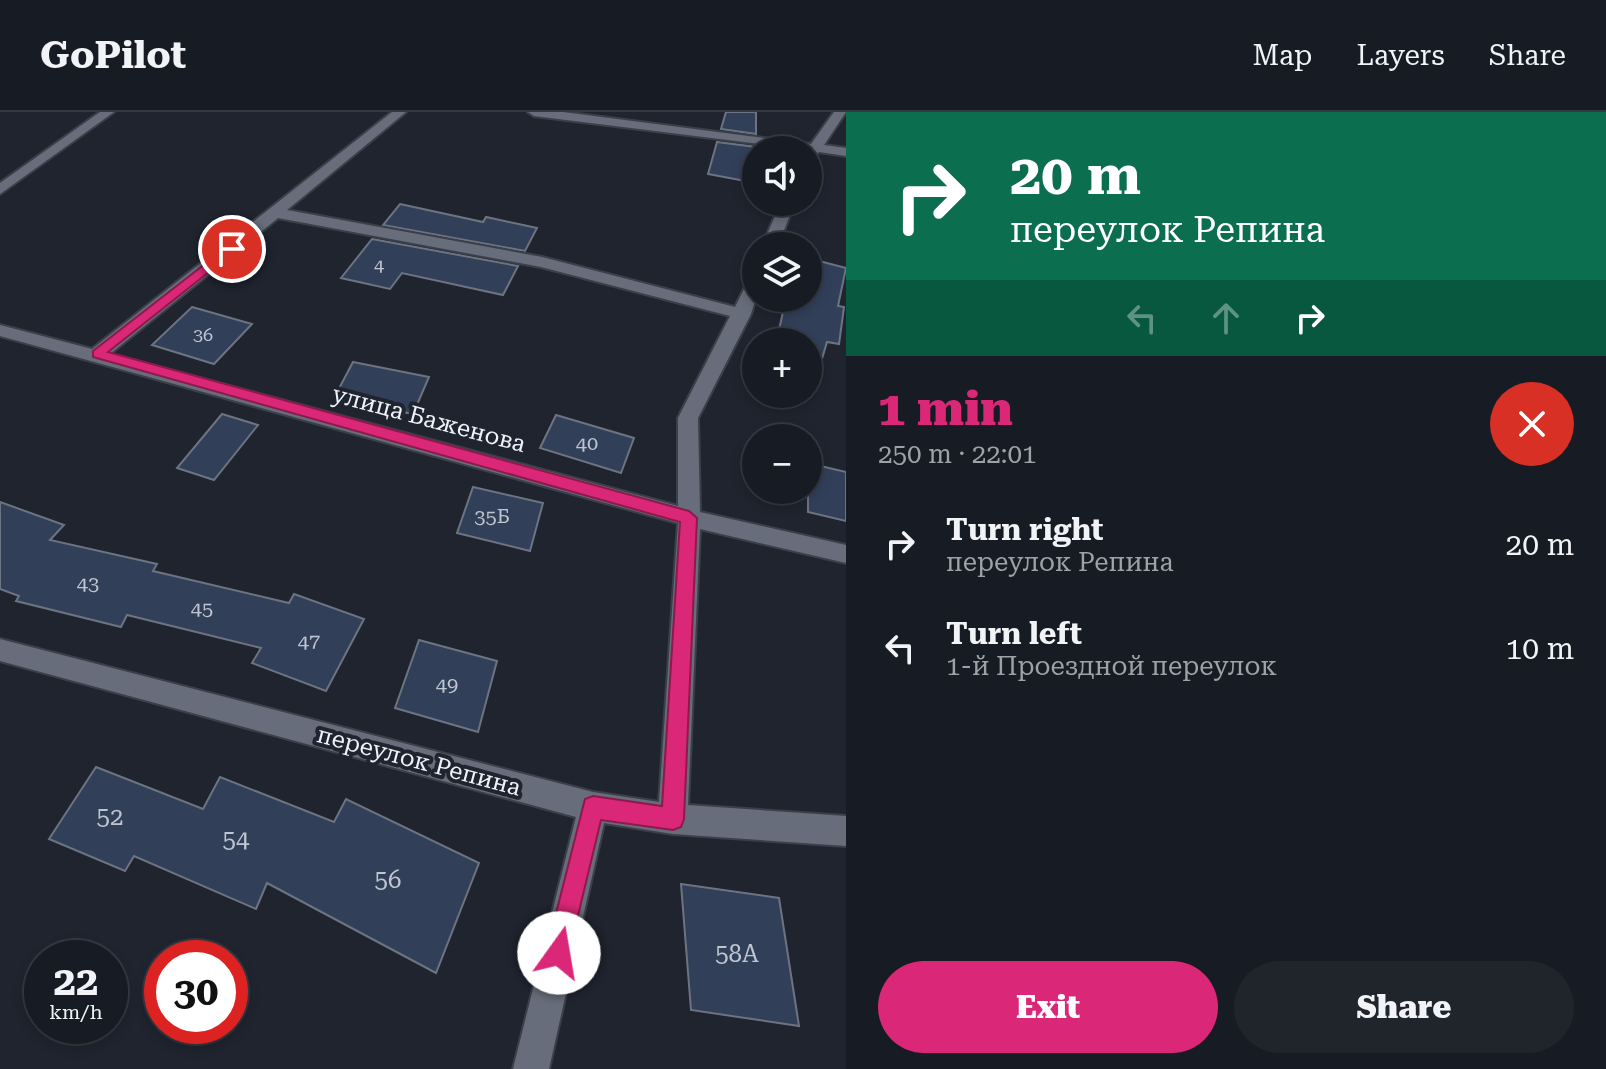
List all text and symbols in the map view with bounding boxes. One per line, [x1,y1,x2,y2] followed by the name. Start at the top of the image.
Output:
[40,33,186,77] text: GoPilot
[1253,39,1312,72] text: Map
[1356,39,1445,72] text: Layers
[1489,39,1566,72] text: Share
[742,136,822,504] map controls
[742,136,822,216] button: sound
[1010,142,1141,208] text: 20 m
[878,144,982,248] icon: right
[1010,209,1325,251] text: переулок Репина
[198,215,266,283] pin
[210,227,254,271] icon: arrive
[742,232,822,312] button: layers
[374,254,384,275] house number: 4
[1120,296,1164,340] icon: left
[1204,296,1248,340] icon: ahead
[1288,296,1332,340] icon: right
[193,324,213,345] house number: 36
[742,328,822,408] button: +
[329,380,529,458] street label: улица Баженова
[878,381,1013,437] text: 1 min
[1490,382,1574,466] button: close
[742,424,822,504] button: −
[576,431,598,455] house number: 40
[878,439,1037,469] text: 250 m · 22:01
[474,504,510,528] house number: 35Б
[946,512,1103,547] text: Turn right
[878,522,922,566] icon: right
[1505,527,1574,562] text: 20 m
[946,547,1174,577] text: переулок Репина
[77,571,99,595] house number: 43
[191,596,213,620] house number: 45
[946,616,1082,651] text: Turn left
[878,626,922,670] icon: left
[298,629,320,653] house number: 47
[1505,631,1574,666] text: 10 m
[946,651,1277,681] text: 1-й Проездной переулок
[436,672,458,696] house number: 49
[314,720,524,802] street label: переулок Репина
[97,803,123,831] house number: 52
[223,826,250,854] house number: 54
[375,866,401,894] house number: 56
[517,911,601,995] position arrow
[144,940,248,1044] speed limit sign: 30
[715,940,759,968] house number: 58А
[54,958,98,1005] text: 22
[878,961,1218,1053] button: Exit
[1234,961,1574,1053] button: Share
[49,1000,103,1024] text: km/h

